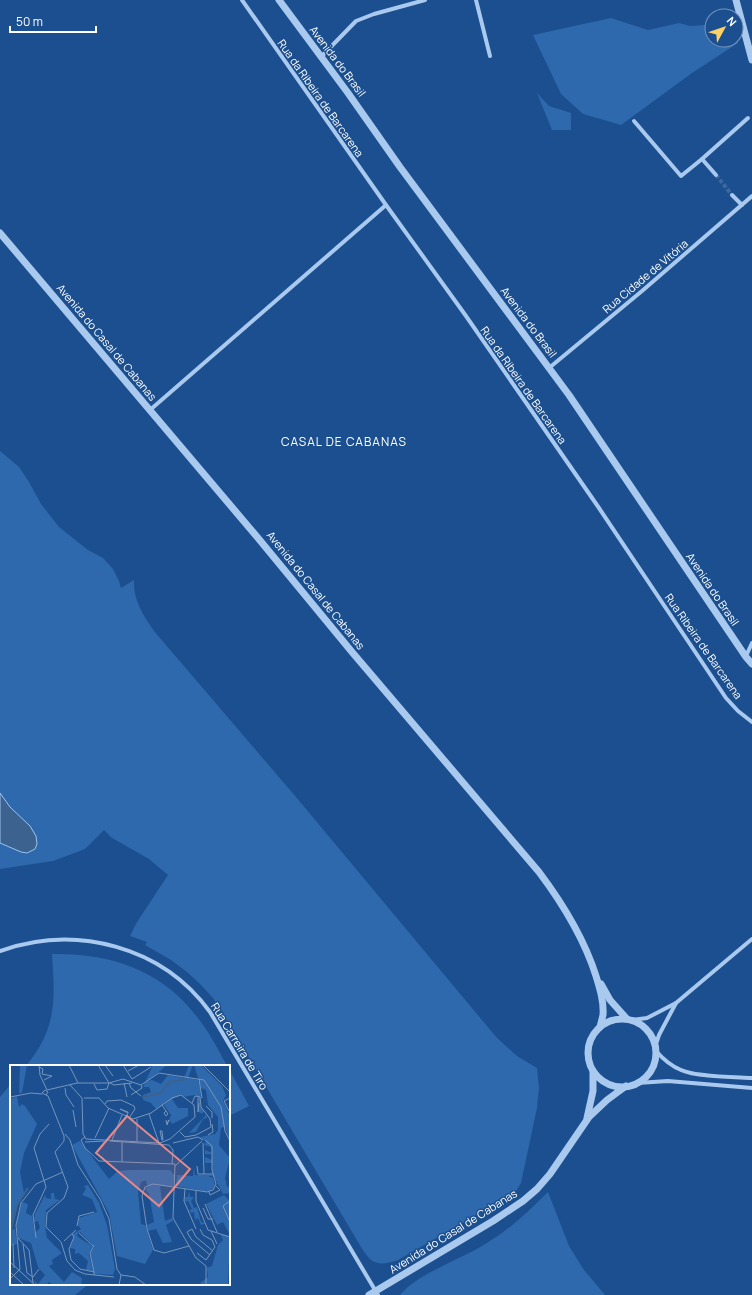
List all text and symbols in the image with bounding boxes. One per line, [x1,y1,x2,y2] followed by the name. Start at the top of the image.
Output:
[10,8,96,34] scale bar
[704,8,744,48] north arrow
[16,13,43,30] text: 50 m
[724,13,740,29] text: N
[306,23,370,99] street label: Avenida do Brasil
[275,36,367,160] street label: Rua da Ribeira de Barcarena
[599,236,691,316] street label: Rua Cidade de Vitória
[54,280,160,404] street label: Avenida do Casal de Cabanas
[497,284,561,360] street label: Avenida do Brasil
[478,323,570,447] street label: Rua da Ribeira de Barcarena
[281,433,407,450] district label: CASAL DE CABANAS
[264,528,369,652] street label: Avenida do Casal de Cabanas
[683,550,743,628] street label: Avenida do Brasil
[662,590,746,702] street label: Rua Ribeira de Barcarena
[208,1000,272,1093] street label: Rua Carreira de Tiro
[10,1065,230,1285] inset map
[386,1185,520,1277] street label: Avenida do Casal de Cabanas

